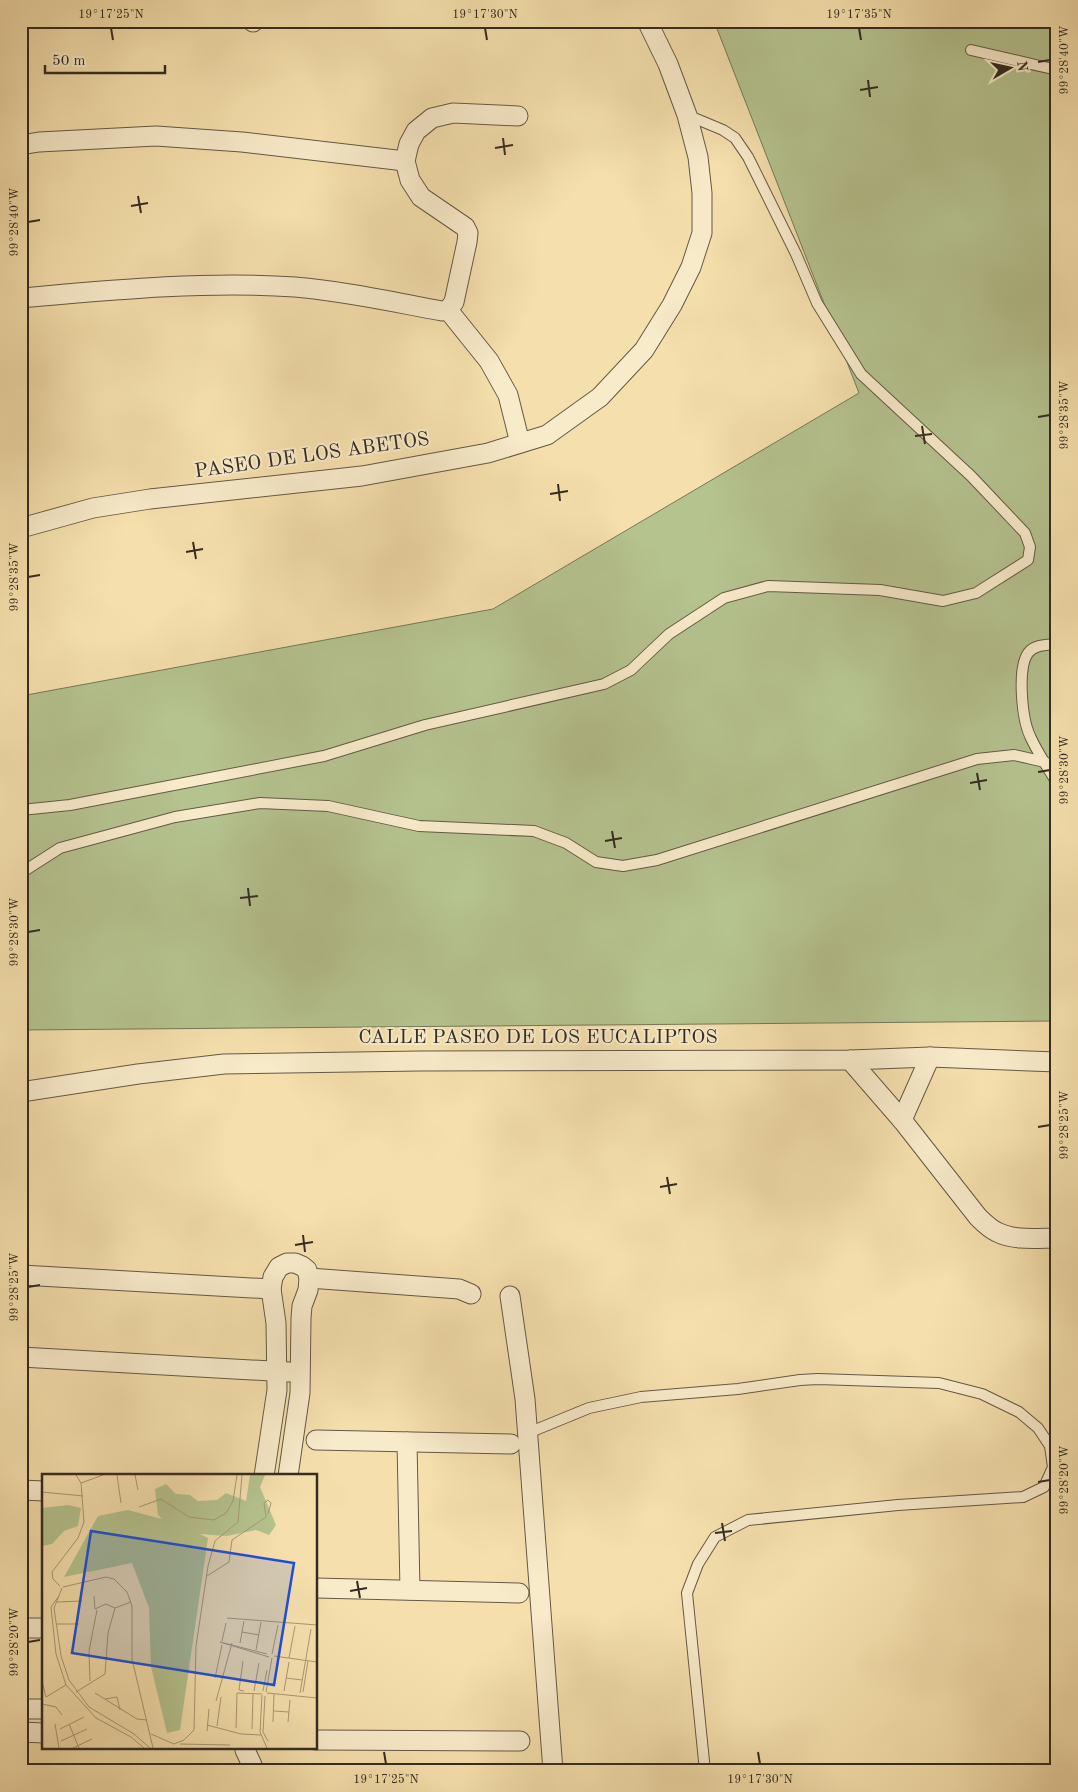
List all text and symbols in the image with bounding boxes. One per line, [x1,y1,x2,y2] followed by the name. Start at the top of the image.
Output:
[78,8,144,21] text: 19°17'25"N
[826,8,892,21] text: 19°17'35"N
[452,9,518,21] text: 19°17'30"N
[1059,25,1071,95] text: 99°28'40"W
[45,42,165,74] scale bar
[986,42,1036,92] north arrow
[52,54,86,69] text: 50 m
[1014,60,1030,73] text: N
[9,187,21,257] text: 99°28'40"W
[1058,380,1071,450] text: 99°28'35"W
[193,430,431,482] street label: PASEO DE LOS ABETOS
[8,542,21,612] text: 99°28'35"W
[1059,735,1071,805] text: 99°28'30"W
[9,897,21,967] text: 99°28'30"W
[358,1028,718,1048] street label: CALLE PASEO DE LOS EUCALIPTOS
[1058,1090,1071,1160] text: 99°28'25"W
[8,1252,21,1322] text: 99°28'25"W
[1059,1445,1071,1515] text: 99°28'20"W
[42,1474,318,1750] inset map
[9,1607,21,1677] text: 99°28'20"W
[353,1773,419,1786] text: 19°17'25"N
[727,1774,793,1786] text: 19°17'30"N

